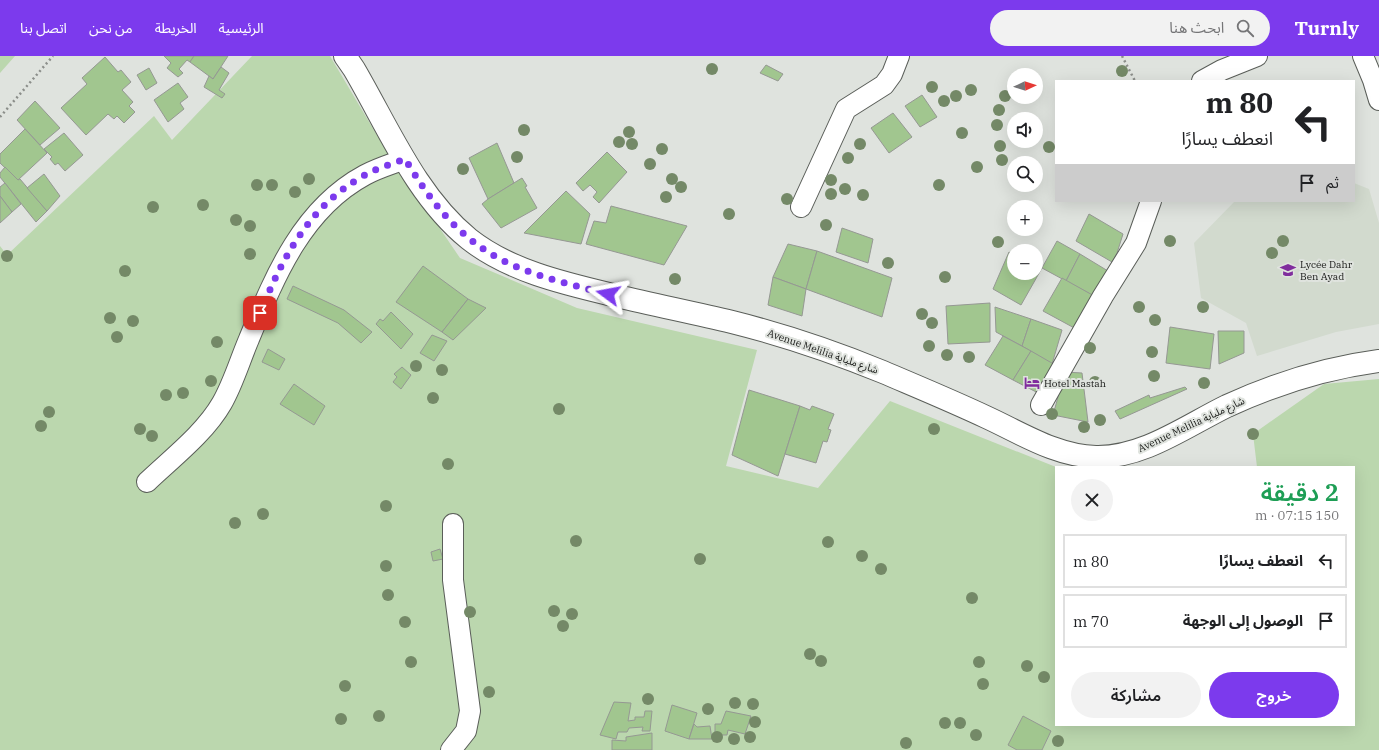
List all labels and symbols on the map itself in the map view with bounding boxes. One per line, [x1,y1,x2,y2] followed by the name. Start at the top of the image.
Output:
[1007,68,1043,104] north arrow
[1300,258,1353,283] place label: Lycée Dahr Ben Ayad
[1279,261,1297,279] school or university icon: Lycée Dahr Ben Ayad
[587,273,629,315] position arrow
[243,296,277,330] pin
[765,326,880,378] street label: Avenue Melilia شارع ملياية
[1023,374,1041,392] hotel icon: Hotel Mastah
[1044,377,1106,390] place label: Hotel Mastah
[1136,394,1247,456] street label: Avenue Melilia شارع ملياية

